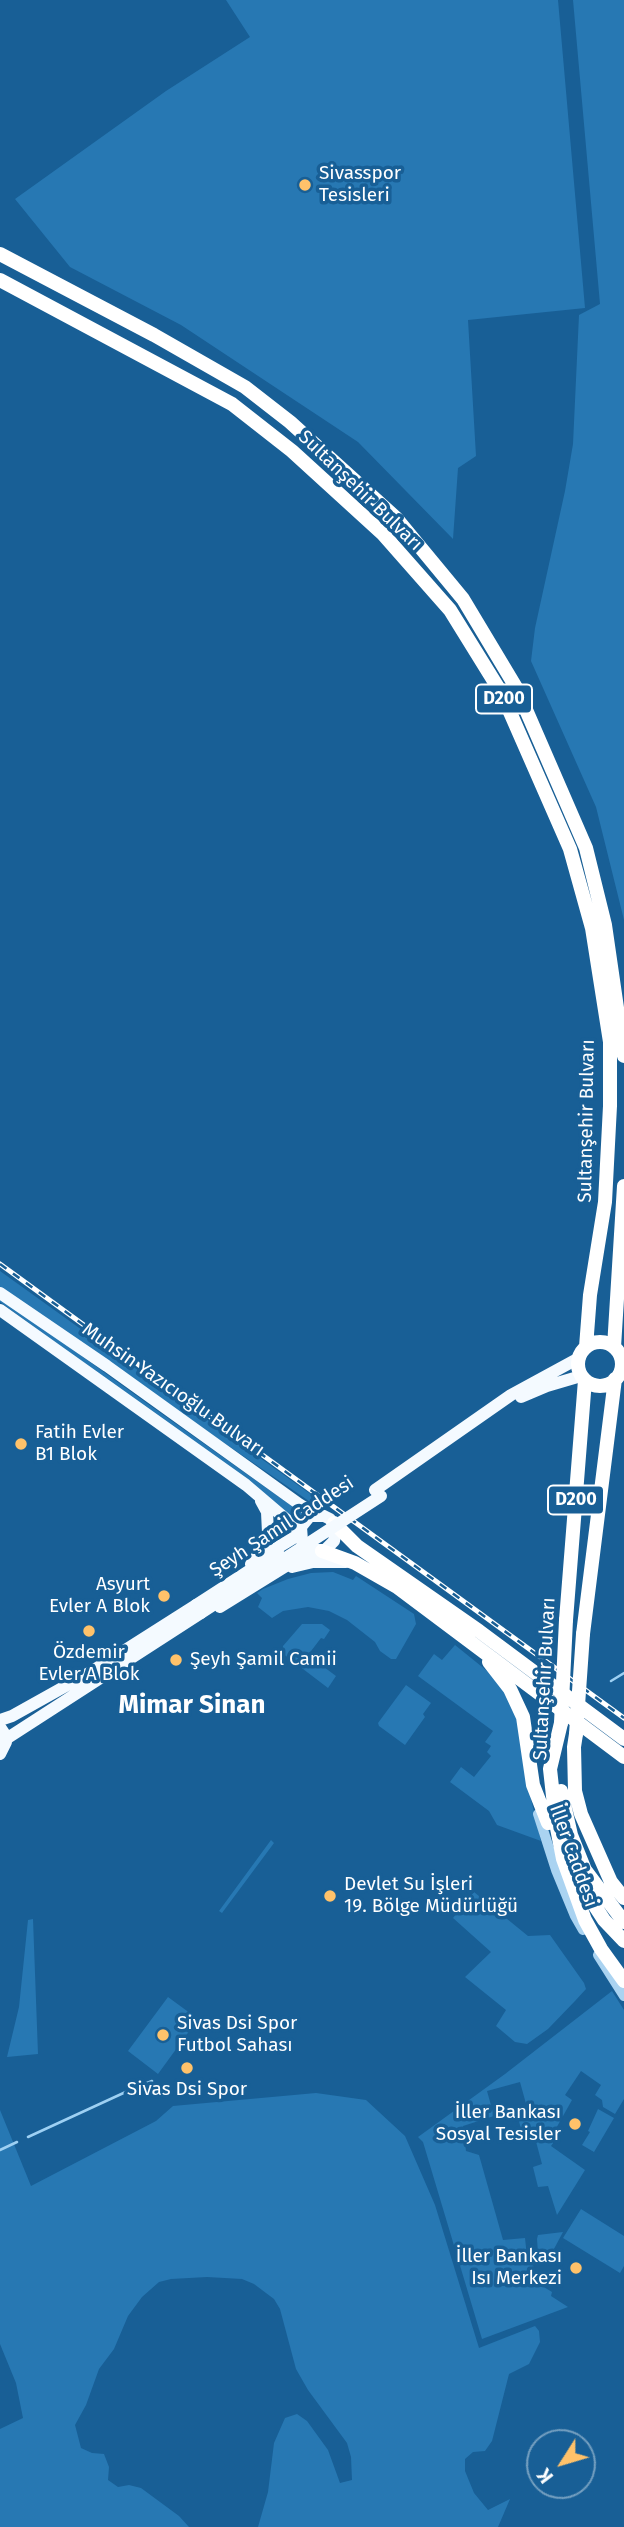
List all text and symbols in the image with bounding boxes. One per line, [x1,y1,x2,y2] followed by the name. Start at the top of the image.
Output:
[319,163,401,207] place label: Sivasspor Tesisleri
[297,177,313,193] marker: Sivasspor Tesisleri
[293,426,427,556] street label: Sultanşehir Bulvarı
[476,684,532,714] road number: D200
[574,1039,600,1203] street label: Sultanşehir Bulvarı
[77,1318,269,1462] street label: Muhsin Yazıcıoğlu Bulvarı
[35,1422,124,1466] place label: Fatih Evler B1 Blok
[13,1436,29,1452] marker: Fatih Evler B1 Blok
[206,1472,358,1582] street label: Şeyh Şamil Caddesi
[548,1485,604,1514] road number: D200
[49,1574,150,1618] place label: Asyurt Evler A Blok
[156,1588,172,1604] marker: Asyurt Evler A Blok
[529,1597,561,1761] street label: Sultanşehir Bulvarı
[81,1623,97,1639] marker: Özdemir Evler A Blok
[38,1642,140,1686] place label: Özdemir Evler A Blok
[190,1649,337,1671] place label: Şeyh Şamil Camii
[168,1652,184,1668] marker: Şeyh Şamil Camii
[118,1690,266,1722] district label: Mimar Sinan
[544,1802,602,1910] street label: İller Caddesi
[344,1874,518,1918] place label: Devlet Su İşleri 19. Bölge Müdürlüğü
[322,1888,338,1904] marker: Devlet Su İşleri 19. Bölge Müdürlüğü
[177,2013,297,2057] place label: Sivas Dsi Spor Futbol Sahası
[155,2027,171,2043] marker: Sivas Dsi Spor Futbol Sahası
[179,2060,195,2076] marker: Sivas Dsi Spor
[127,2079,247,2101] place label: Sivas Dsi Spor
[436,2102,561,2146] place label: İller Bankası Sosyal Tesisler
[567,2116,583,2132] marker: İller Bankası Sosyal Tesisler
[456,2246,562,2290] place label: İller Bankası Isı Merkezi
[568,2260,584,2276] marker: İller Bankası Isı Merkezi
[526,2429,596,2499] north arrow
[533,2464,558,2487] text: K

